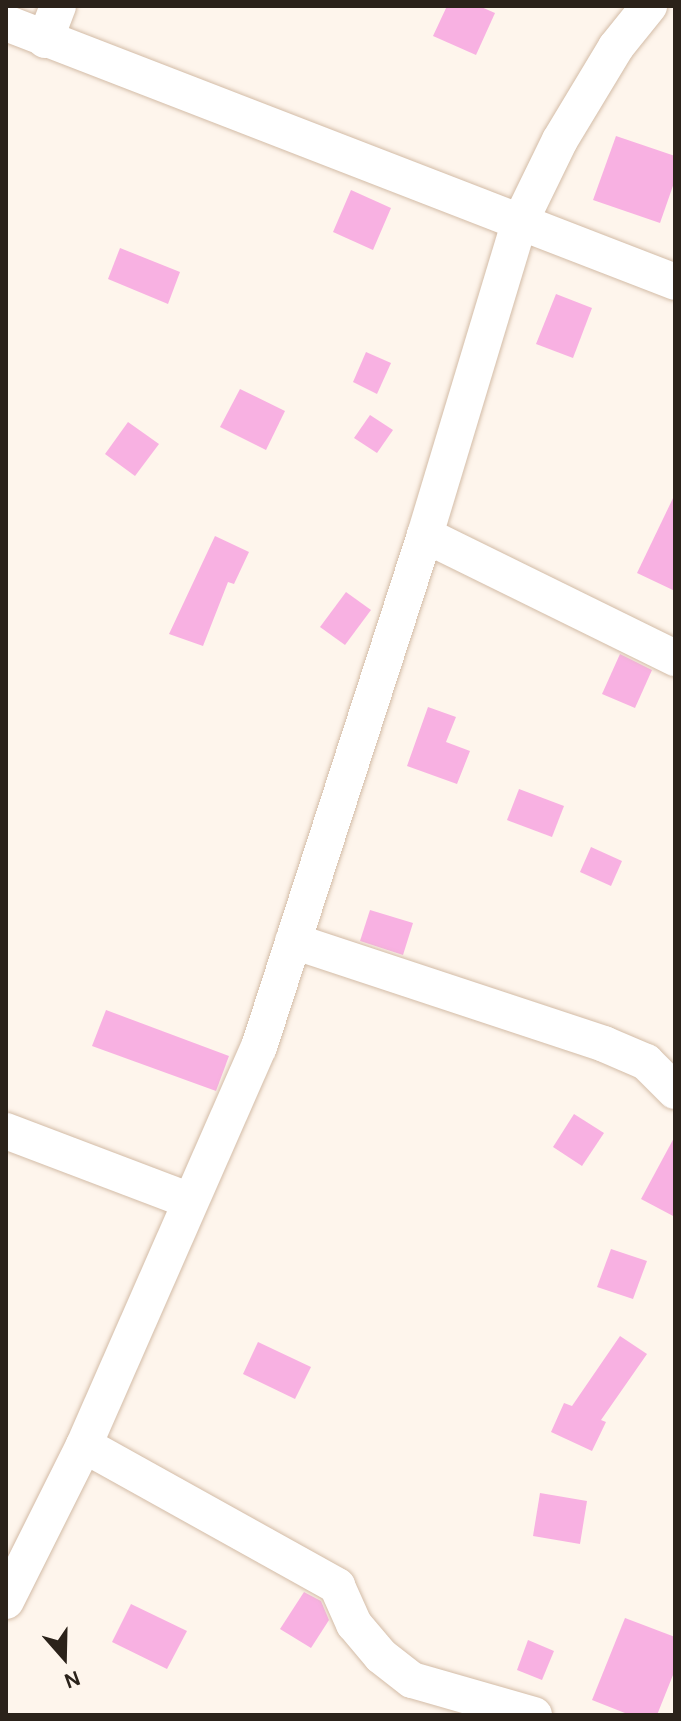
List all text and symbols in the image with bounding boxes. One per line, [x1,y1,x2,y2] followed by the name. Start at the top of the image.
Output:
[24,1617,104,1697] north arrow
[60,1665,84,1694] text: N

